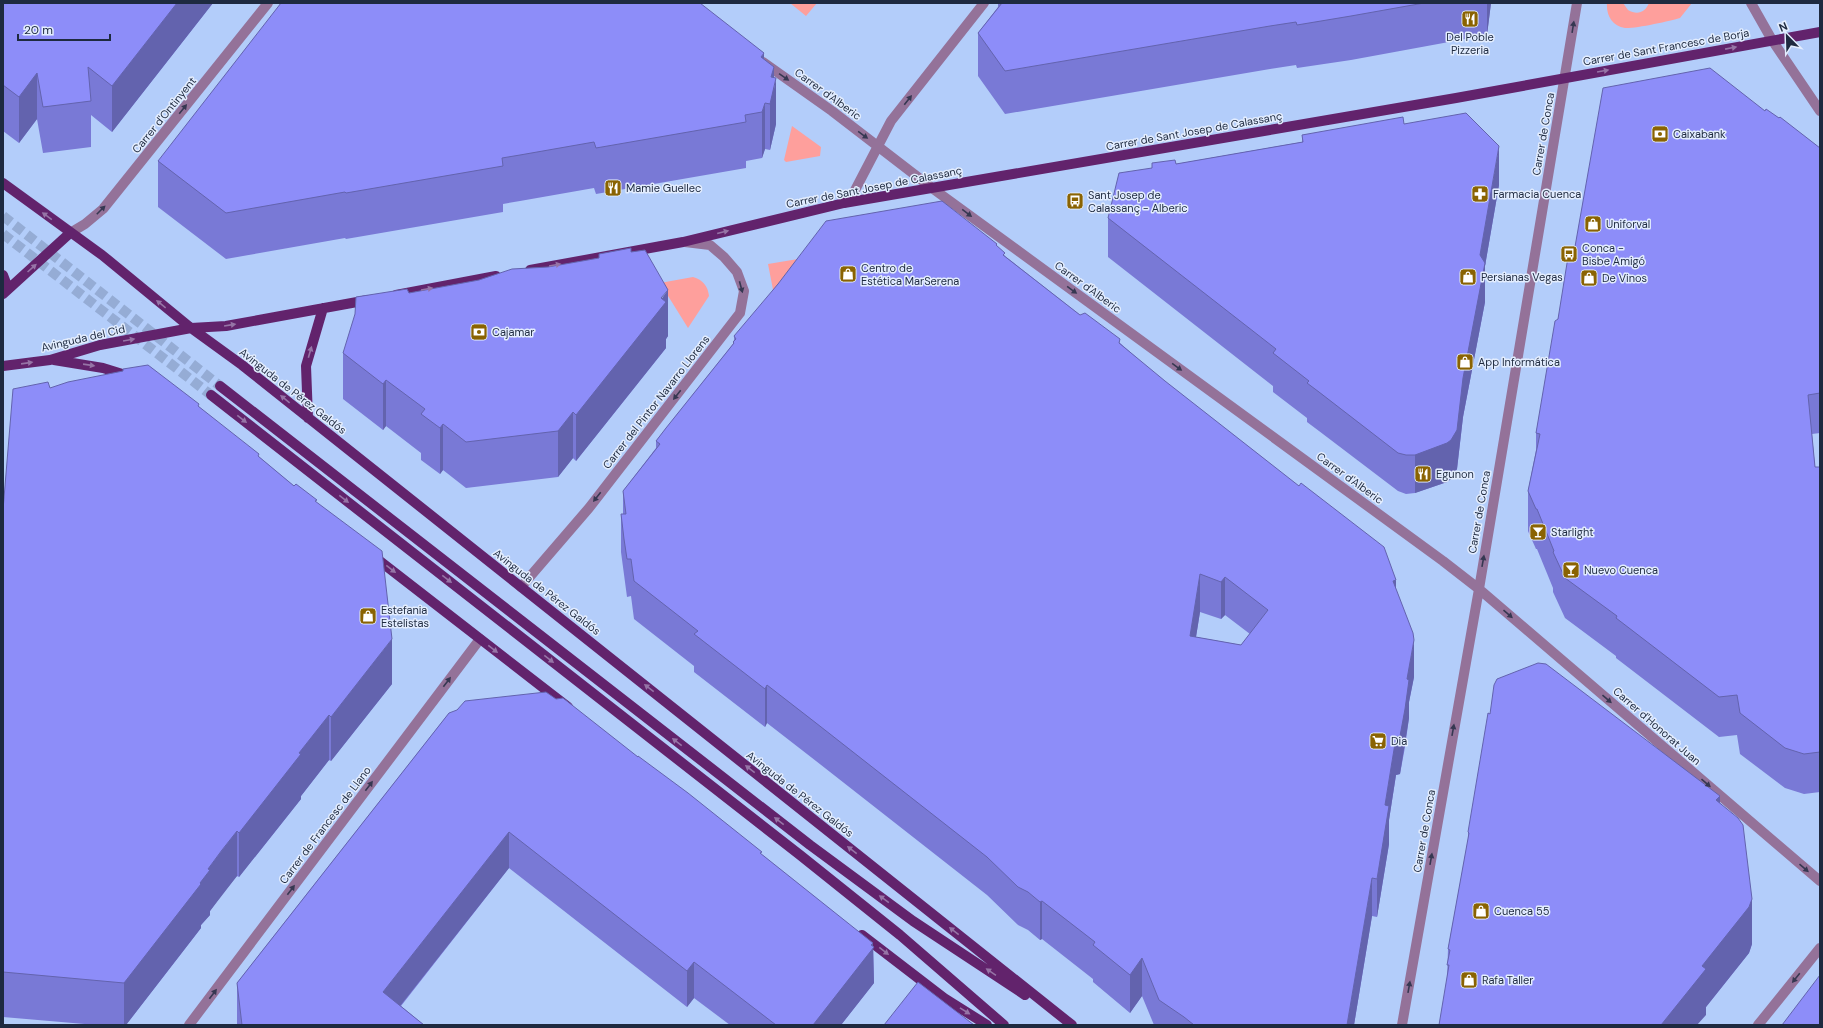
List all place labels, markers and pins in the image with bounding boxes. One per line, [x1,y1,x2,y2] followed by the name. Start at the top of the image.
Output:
[1460,9,1480,29] restaurant icon: Del Poble Pizzeria
[1446,30,1494,57] place label: Del Poble Pizzeria
[1650,124,1670,144] bank icon: Caixabank
[1673,127,1726,141] place label: Caixabank
[603,178,623,198] restaurant icon: Mamie Guellec
[626,181,701,195] place label: Mamie Guellec
[1470,184,1490,204] pharmacy icon: Farmacia Cuenca
[1493,187,1581,201] place label: Farmacia Cuenca
[1088,188,1188,215] place label: Sant Josep de Calassanç - Alberic
[1065,191,1085,211] bus stop icon: Sant Josep de Calassanç - Alberic
[1583,214,1603,234] shop icon: Uniforval
[1606,217,1650,231] place label: Uniforval
[1582,241,1645,268] place label: Conca - Bisbe Amigó
[1559,244,1579,264] bus stop icon: Conca - Bisbe Amigó
[861,261,959,288] place label: Centro de Estética MarSerena
[838,264,858,284] shop icon: Centro de Estética MarSerena
[1458,267,1478,287] shop icon: Persianas Vegas
[1579,268,1599,288] shop icon: De Vinos
[1481,270,1563,284] place label: Persianas Vegas
[1602,271,1647,285] place label: De Vinos
[469,322,489,342] bank icon: Cajamar
[492,325,534,339] place label: Cajamar
[1455,352,1475,372] shop icon: App Informática
[1478,355,1560,369] place label: App Informática
[1413,464,1433,484] restaurant icon: Egunon
[1436,467,1474,481] place label: Egunon
[1528,522,1548,542] bar icon: Starlight
[1551,525,1594,539] place label: Starlight
[1561,560,1581,580] bar icon: Nuevo Cuenca
[1584,563,1658,577] place label: Nuevo Cuenca
[381,603,429,630] place label: Estefania Estelistas
[358,606,378,626] shop icon: Estefania Estelistas
[1368,731,1388,751] supermarket icon: Dia
[1391,734,1407,748] place label: Dia
[1471,901,1491,921] shop icon: Cuenca 55
[1494,904,1550,918] place label: Cuenca 55
[1459,970,1479,990] shop icon: Rafa Taller
[1482,973,1533,987] place label: Rafa Taller

